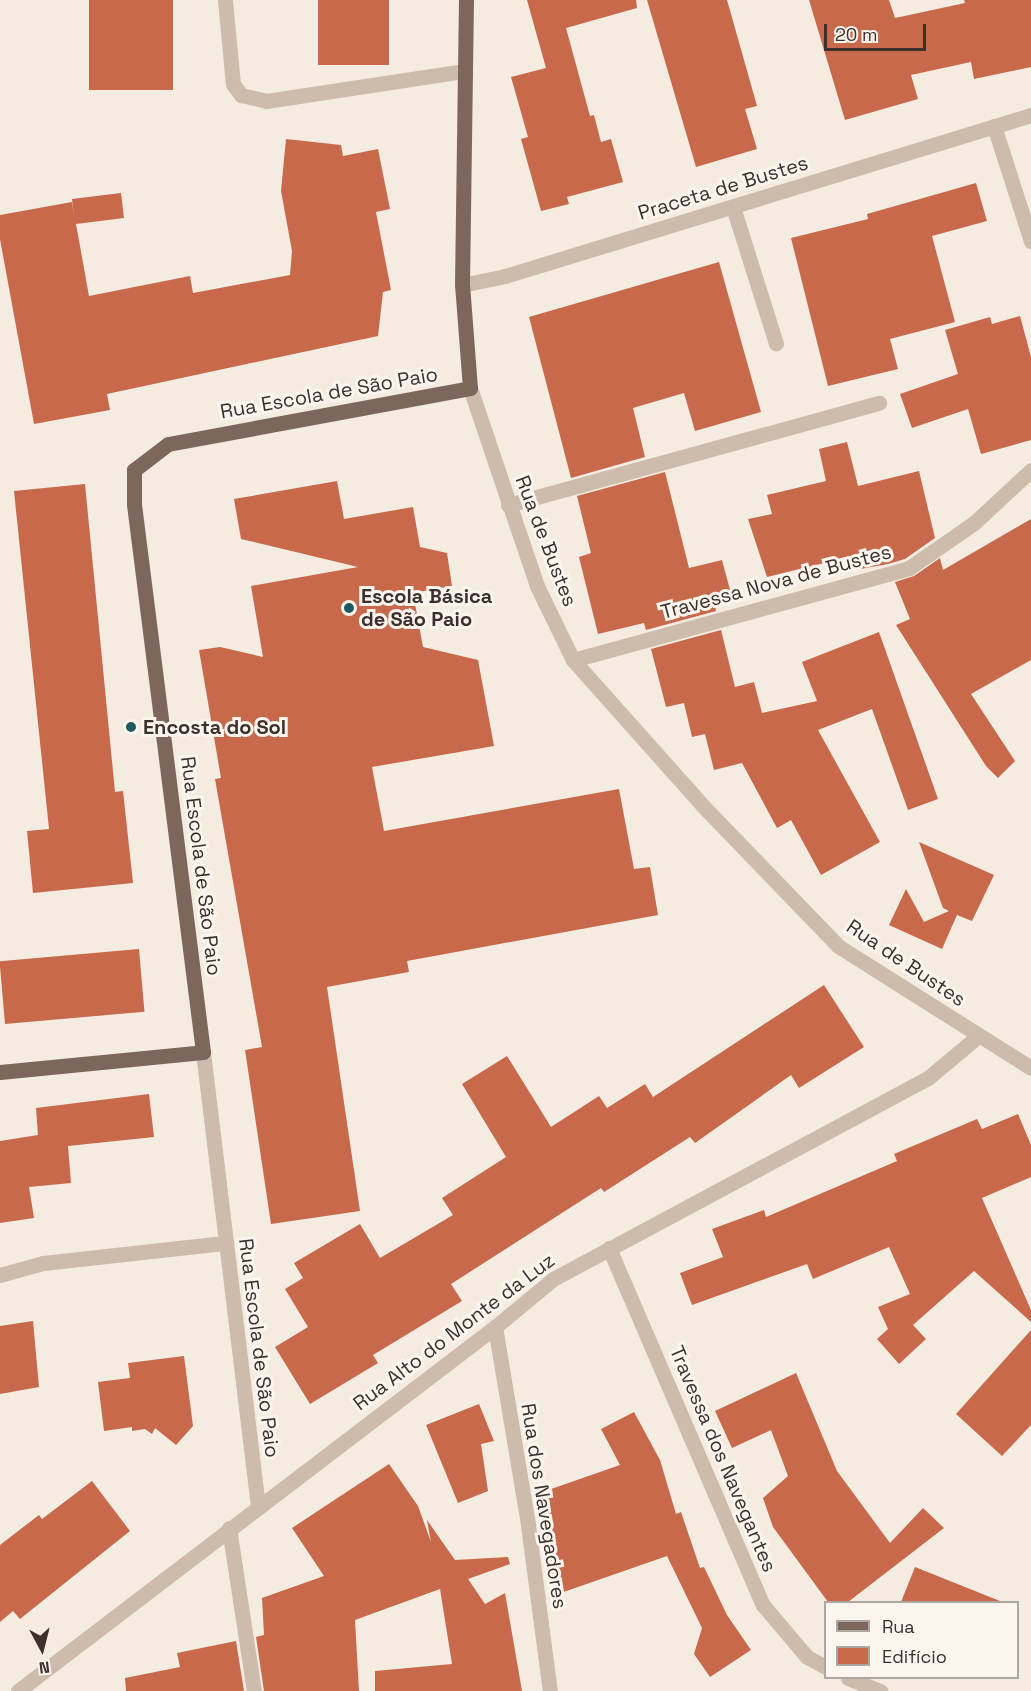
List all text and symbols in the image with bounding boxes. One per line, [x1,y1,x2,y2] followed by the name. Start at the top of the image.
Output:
[827,12,929,50] scale bar
[835,23,878,46] text: 20 m
[635,151,811,225] street label: Praceta de Bustes
[218,362,440,424] street label: Rua Escola de São Paio
[510,472,582,610] street label: Rua de Bustes
[658,540,894,624] street label: Travessa Nova de Bustes
[361,584,492,631] place label: Escola Básica de São Paio
[342,601,356,615] marker: Escola Básica de São Paio
[143,715,286,739] place label: Encosta do Sol
[124,720,138,734] marker: Encosta do Sol
[176,755,226,977] street label: Rua Escola de São Paio
[842,914,970,1012] street label: Rua de Bustes
[234,1237,284,1459] street label: Rua Escola de São Paio
[348,1248,560,1416] street label: Rua Alto do Monte da Luz
[664,1342,782,1576] street label: Travessa dos Navegantes
[516,1402,572,1610] street label: Rua dos Navegadores
[824,1601,1019,1679] legend
[882,1615,915,1638] text: Rua
[12,1619,72,1679] north arrow
[882,1645,947,1668] text: Edifício
[38,1656,51,1678] text: N

